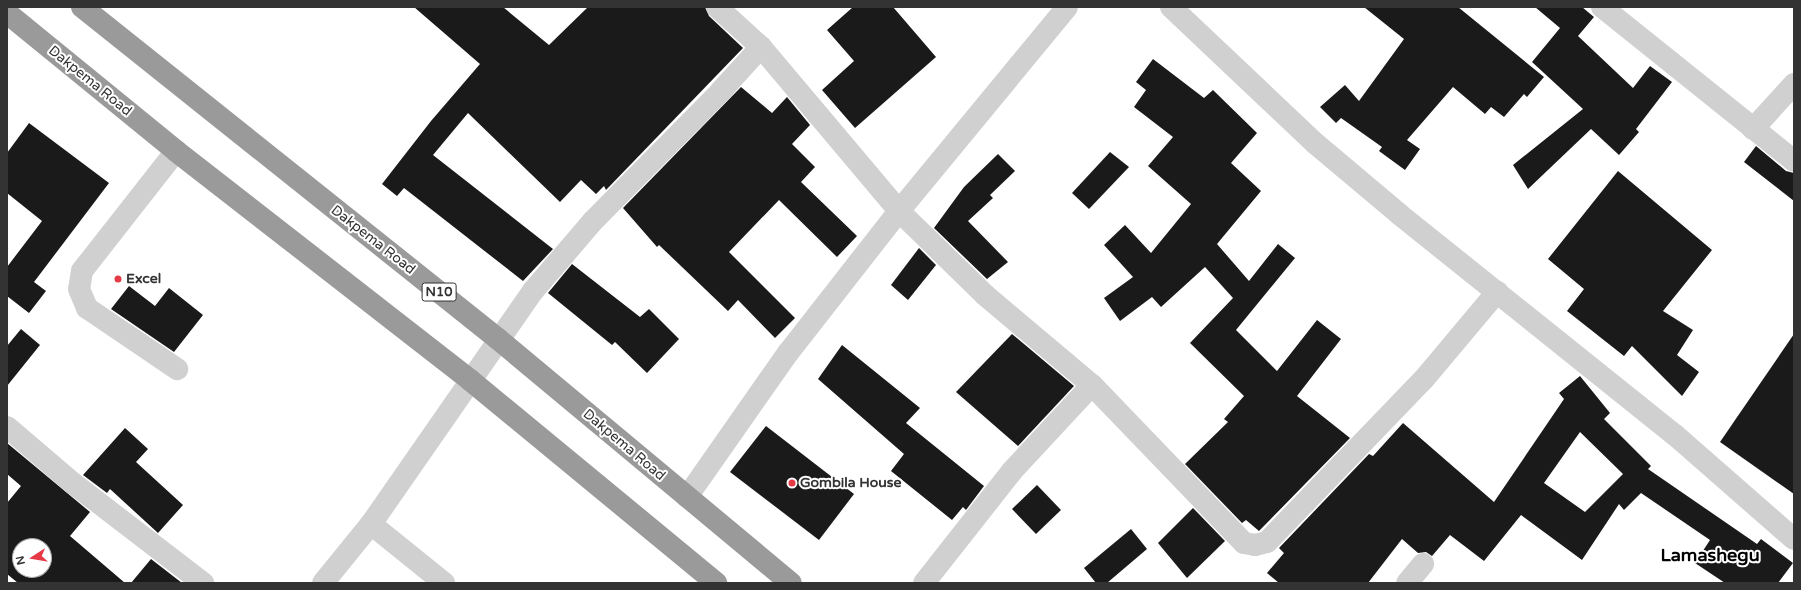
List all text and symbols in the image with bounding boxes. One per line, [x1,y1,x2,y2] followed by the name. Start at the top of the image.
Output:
[45,42,135,120] street label: Dakpema Road
[328,202,418,278] street label: Dakpema Road
[126,271,161,287] place label: Excel
[113,274,123,284] marker: Excel
[421,281,457,303] road number: N10
[579,406,669,484] street label: Dakpema Road
[800,475,901,491] place label: Gombila House
[787,478,797,488] marker: Gombila House
[12,538,52,578] north arrow
[1660,544,1760,566] district label: Lamashegu
[13,555,28,566] text: N

